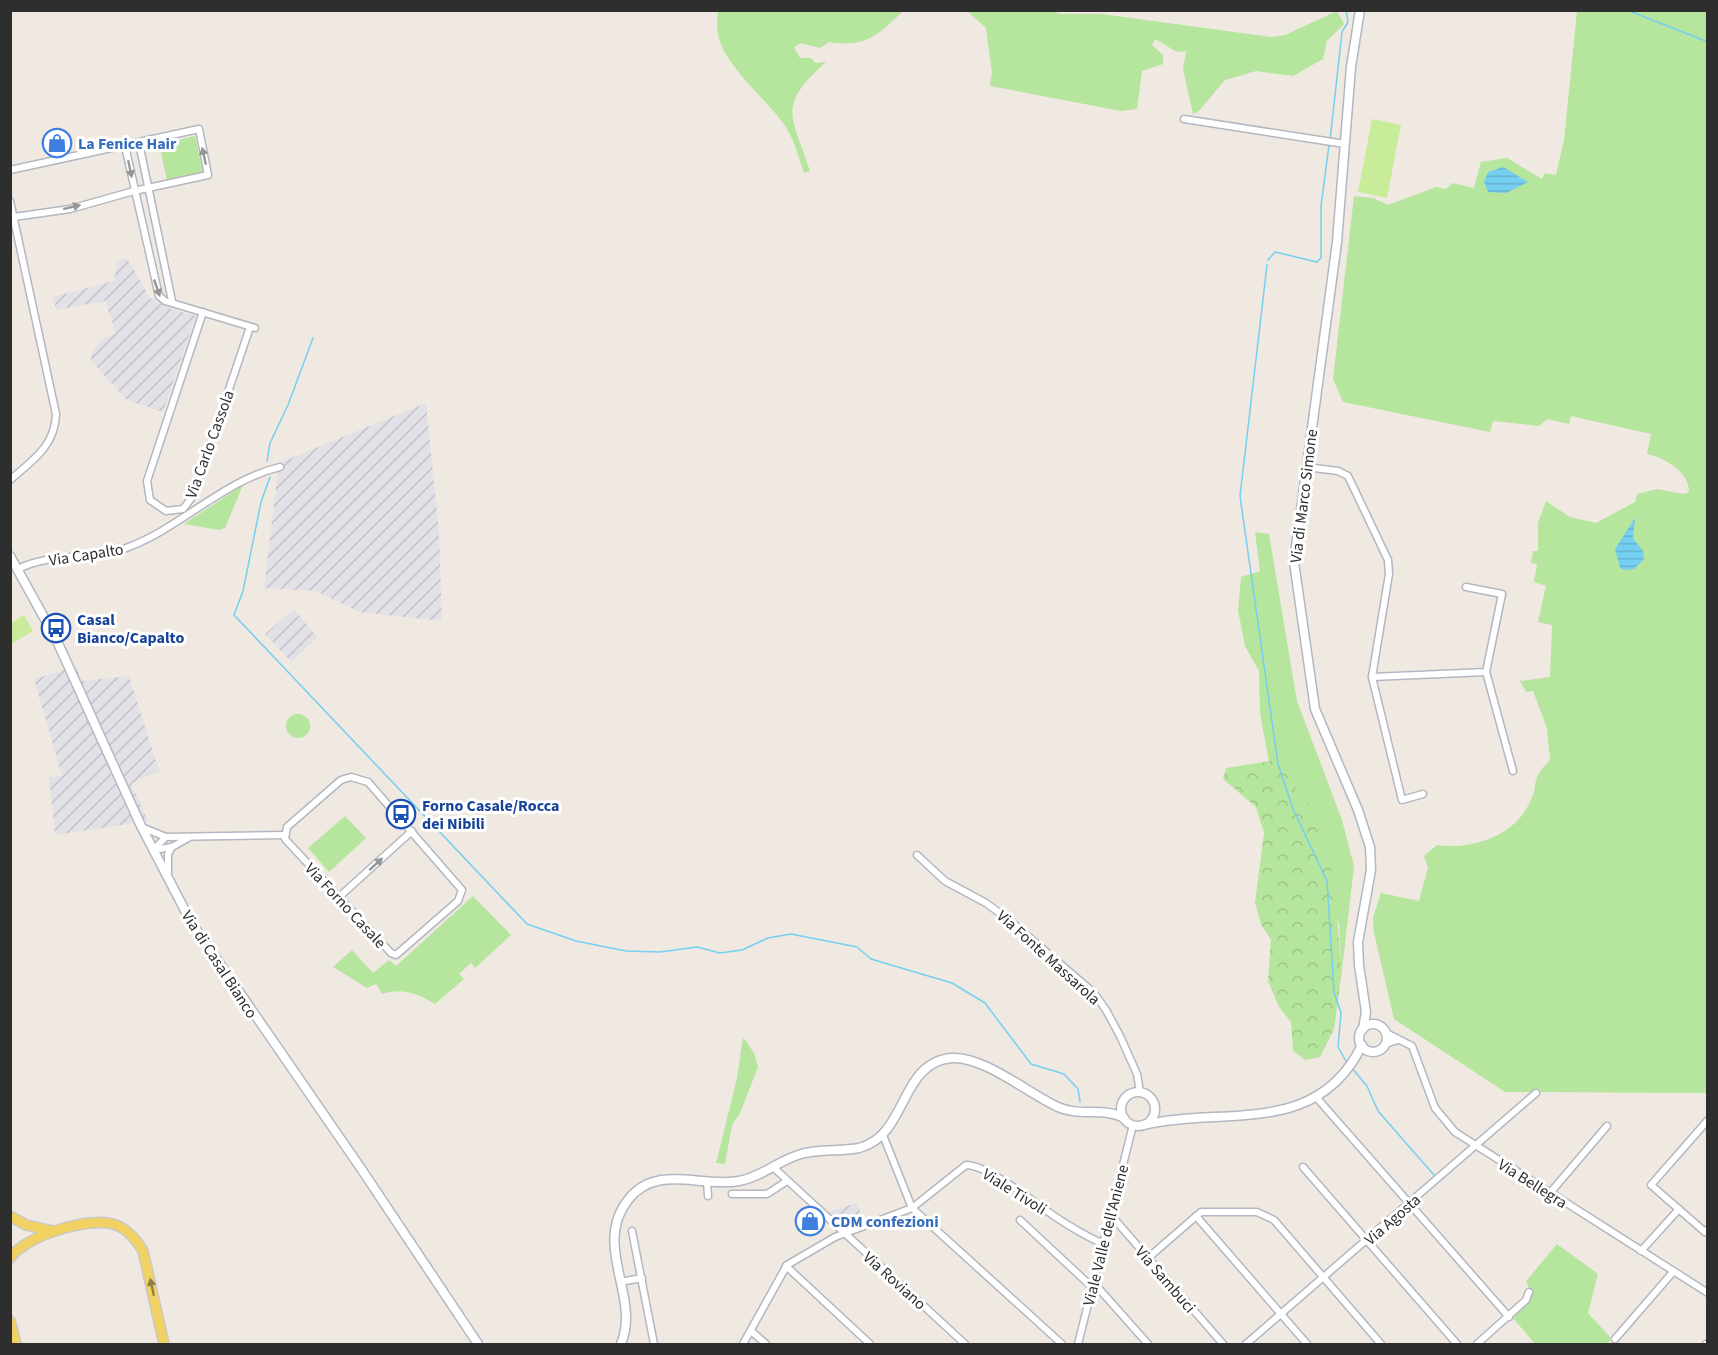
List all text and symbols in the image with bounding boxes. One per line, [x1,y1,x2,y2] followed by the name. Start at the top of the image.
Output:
[41,127,73,159] shop icon: La Fenice Hair
[78,133,177,155] place label: La Fenice Hair
[199,147,208,166] one-way arrow
[125,159,135,178] one-way arrow
[62,202,81,212] one-way arrow
[153,279,163,297] one-way arrow
[180,387,240,501] street label: Via Carlo Cassola
[1285,428,1323,564] street label: Via di Marco Simone
[47,538,125,572] street label: Via Capalto
[77,609,184,649] place label: Casal Bianco/Capalto
[40,612,72,644] bus stop icon: Casal Bianco/Capalto
[422,795,559,835] place label: Forno Casale/Rocca dei Nibili
[385,798,417,830] bus stop icon: Forno Casale/Rocca dei Nibili
[368,857,383,871] one-way arrow
[300,858,391,953] street label: Via Forno Casale
[992,905,1105,1010] street label: Via Fonte Massarola
[176,906,262,1023] street label: Via di Casal Bianco
[1494,1154,1571,1214] street label: Via Bellegra
[1078,1162,1134,1308] street label: Viale Valle dell'Aniene
[978,1163,1051,1220] street label: Viale Tivoli
[1360,1189,1426,1250] street label: Via Agosta
[794,1205,826,1237] shop icon: CDM confezioni
[831,1211,939,1233] place label: CDM confezioni
[1130,1241,1200,1318] street label: Via Sambuci
[858,1247,931,1315] street label: Via Roviano
[147,1278,156,1297] one-way arrow

